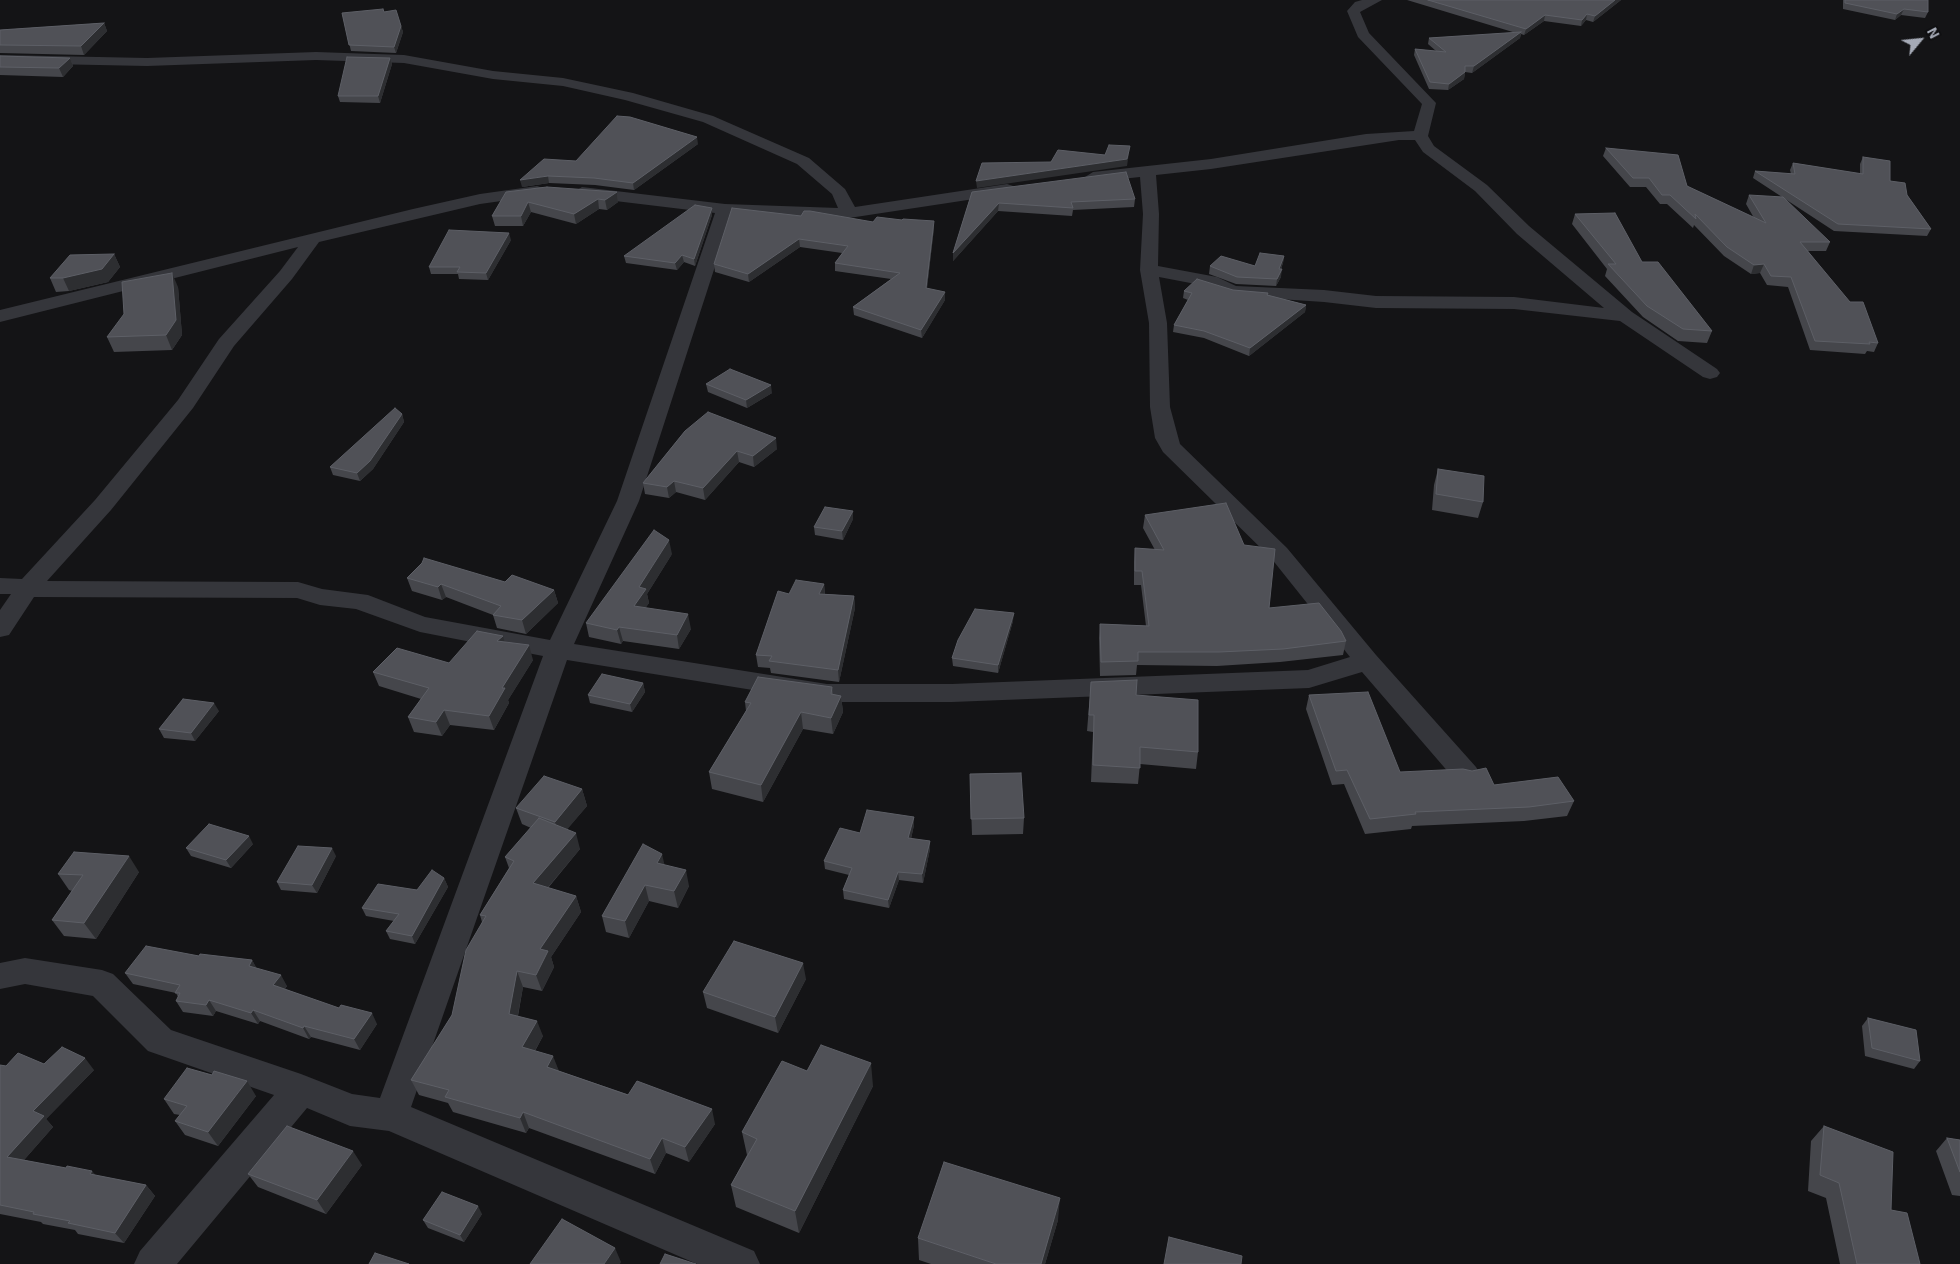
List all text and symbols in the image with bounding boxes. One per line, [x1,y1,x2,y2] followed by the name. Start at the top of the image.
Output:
[1895,15,1945,65] north arrow
[1924,24,1944,41] text: N

